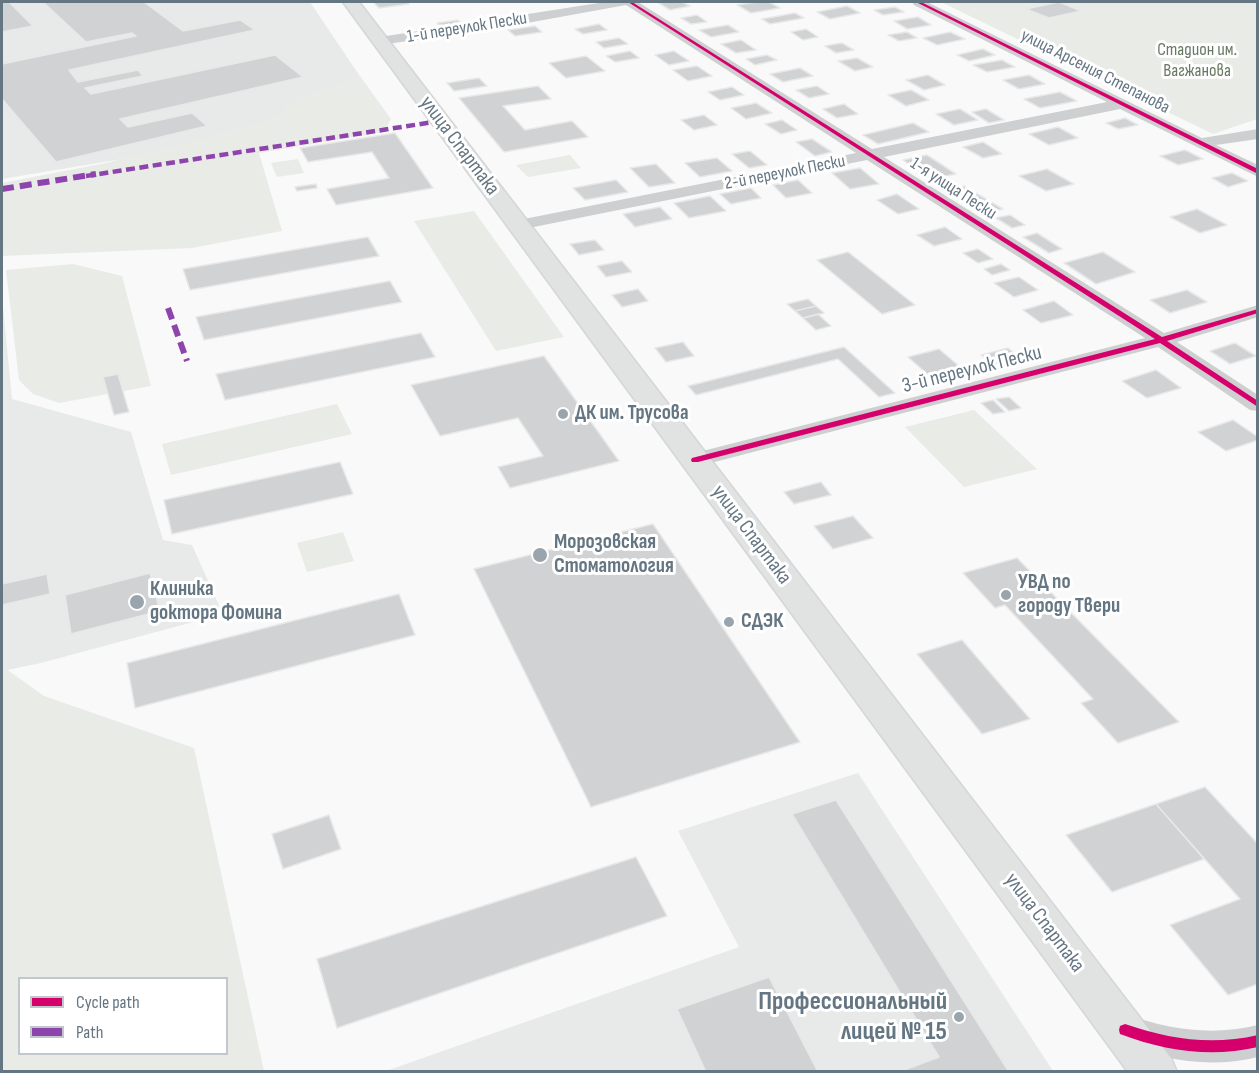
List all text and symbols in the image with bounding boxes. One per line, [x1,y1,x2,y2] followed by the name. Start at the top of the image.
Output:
[405,8,529,48] street label: 1-й переулок Пески
[1017,25,1173,119] street label: улица Арсения Степанова
[1157,39,1237,82] park label: Стадион им. Вагжанова
[414,91,504,201] street label: улица Спартака
[723,151,847,195] street label: 2-й переулок Пески
[906,153,1000,225] street label: 1-я улица Пески
[900,341,1044,399] street label: 3-й переулок Пески
[575,401,689,427] place label: ДК им. Трусова
[556,407,570,421] marker: ДК им. Трусова
[706,480,796,590] street label: улица Спартака
[554,530,674,580] place label: Морозовская Стоматология
[531,546,549,564] marker: Морозовская Стоматология
[1018,570,1120,620] place label: УВД по городу Твери
[150,577,282,627] place label: Клиника доктора Фомина
[999,588,1013,602] marker: УВД по городу Твери
[128,593,146,611] marker: Клиника доктора Фомина
[741,609,783,635] place label: СДЭК
[722,615,736,629] marker: СДЭК
[999,868,1089,978] street label: улица Спартака
[18,977,228,1055] legend
[758,986,947,1048] place label: Профессиональный лицей № 15
[76,992,140,1013] text: Cycle path
[952,1010,966,1024] marker: Профессиональный лицей № 15
[76,1022,104,1043] text: Path

